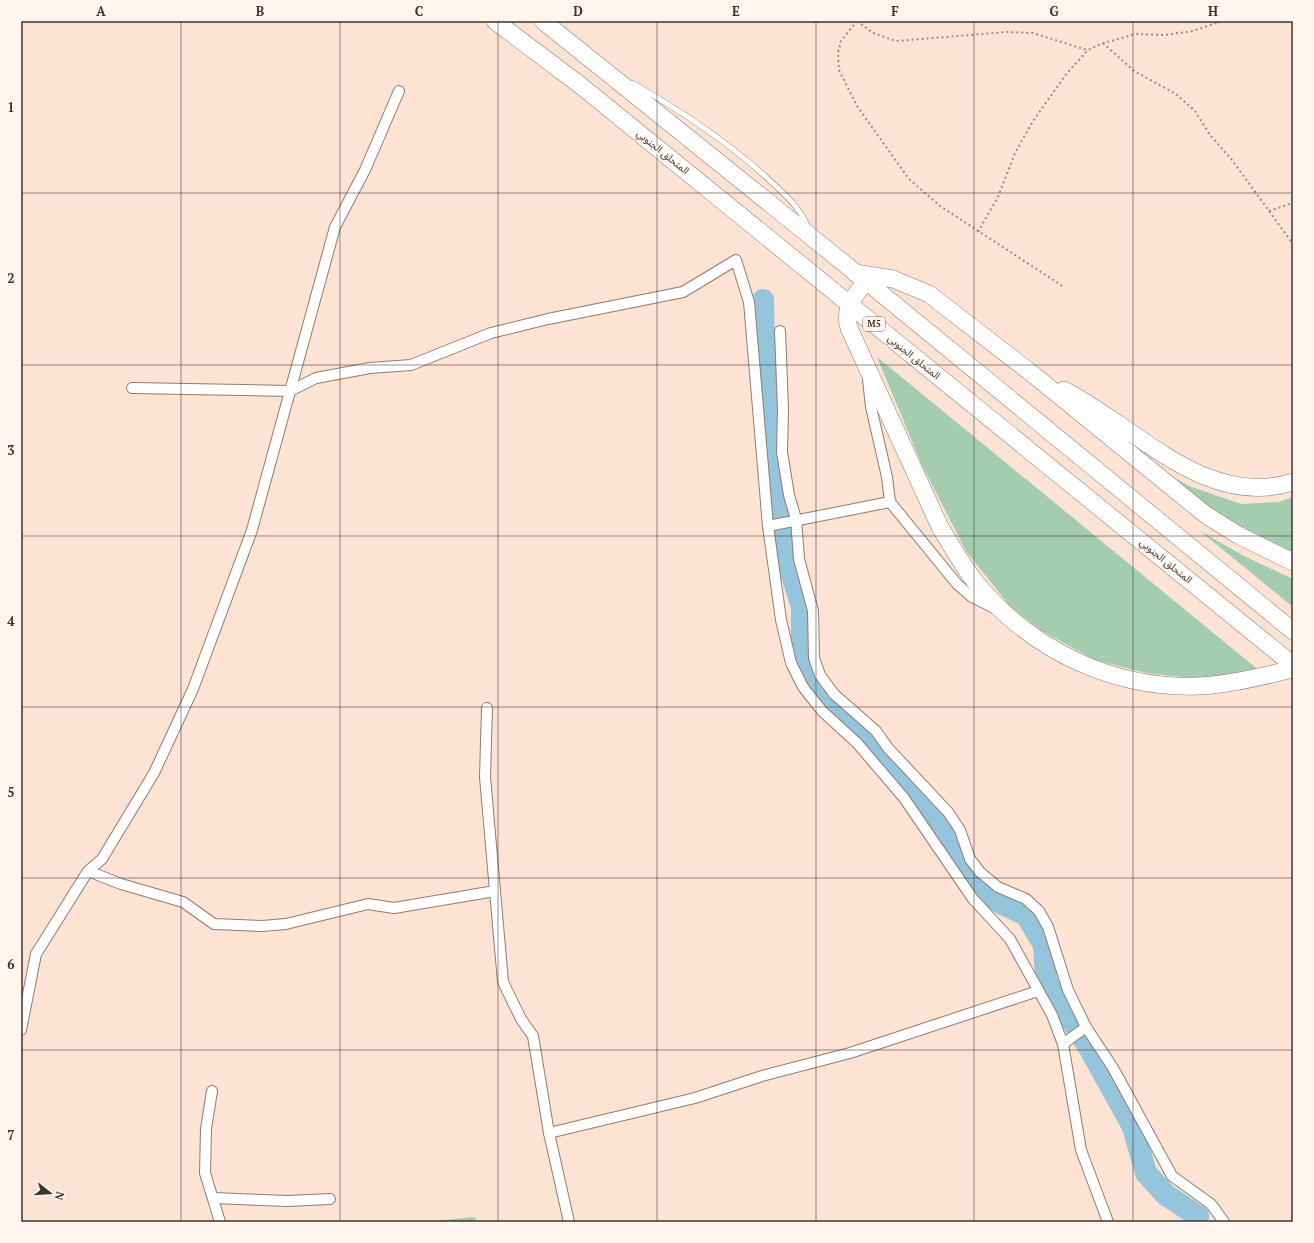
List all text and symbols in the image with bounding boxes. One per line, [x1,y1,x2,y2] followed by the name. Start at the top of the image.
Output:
[96,2,106,20] text: A
[256,2,264,20] text: B
[415,2,423,20] text: C
[573,2,583,20] text: D
[732,2,740,20] text: E
[891,2,899,20] text: F
[1049,2,1059,20] text: G
[1208,2,1218,20] text: H
[7,98,15,116] text: 1
[633,127,692,178] street label: المتحلق الجنوبي
[7,269,15,287] text: 2
[863,317,885,331] road number: M5
[884,332,943,383] street label: المتحلق الجنوبي
[7,441,15,459] text: 3
[1136,536,1195,587] street label: المتحلق الجنوبي
[7,612,15,630] text: 4
[7,783,15,801] text: 5
[7,955,15,973] text: 6
[7,1126,15,1144] text: 7
[30,1173,70,1213] north arrow
[51,1190,67,1203] text: N

